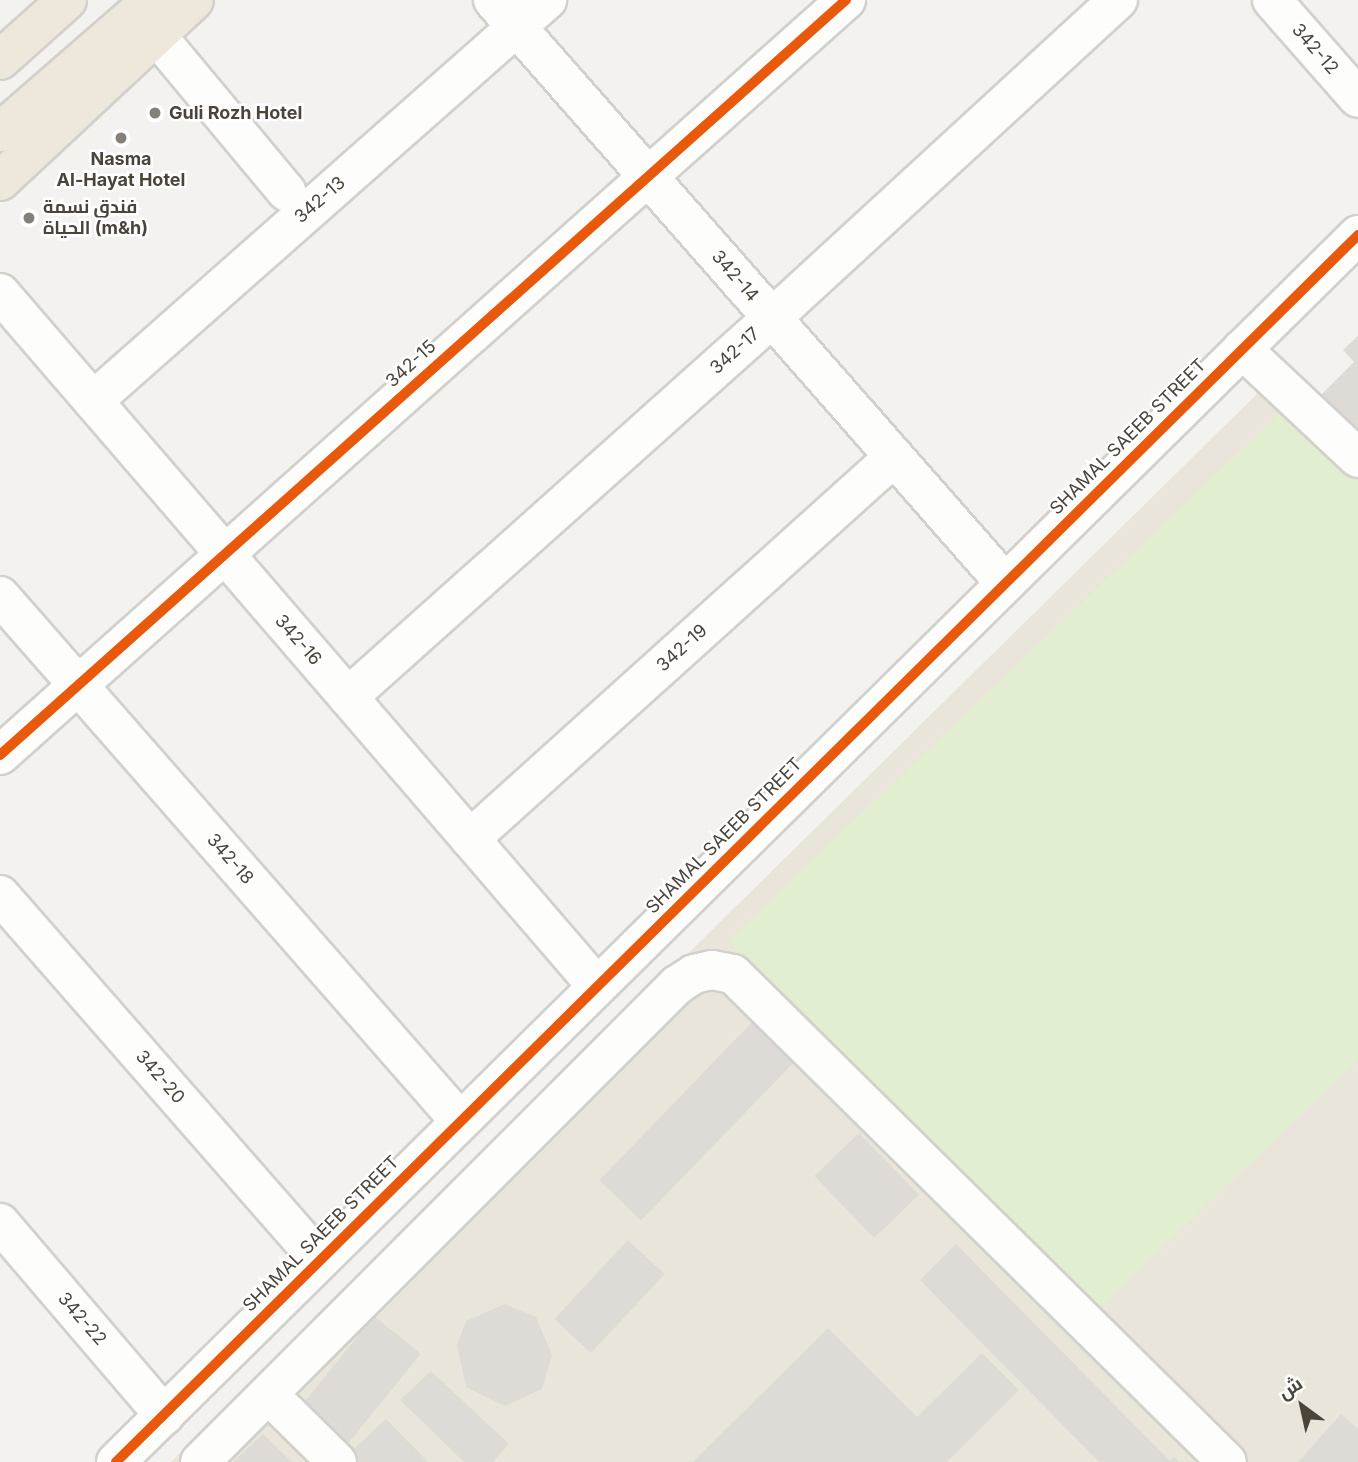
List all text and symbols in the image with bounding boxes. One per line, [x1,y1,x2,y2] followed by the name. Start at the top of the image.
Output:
[1287,19,1343,79] street label: 342-12
[169,102,302,124] place label: Guli Rozh Hotel
[147,105,163,121] marker: Guli Rozh Hotel
[113,130,129,146] marker: Nasma Al-Hayat Hotel
[57,149,185,192] place label: Nasma Al-Hayat Hotel
[290,172,350,228] street label: 342-13
[43,197,148,240] place label: فندق نسمة الحياة (m&h)
[21,210,37,226] marker: فندق نسمة الحياة (m&h)
[707,246,763,306] street label: 342-14
[706,323,764,379] street label: 342-17
[381,336,441,392] street label: 342-15
[1046,355,1210,519] street label: SHAMAL SAEEB STREET
[270,610,326,670] street label: 342-16
[652,620,712,676] street label: 342-19
[642,754,806,918] street label: SHAMAL SAEEB STREET
[202,829,258,889] street label: 342-18
[131,1046,189,1108] street label: 342-20
[239,1152,403,1316] street label: SHAMAL SAEEB STREET
[53,1288,111,1350] street label: 342-22
[1267,1371,1337,1441] north arrow
[1274,1372,1307,1404] text: ش

